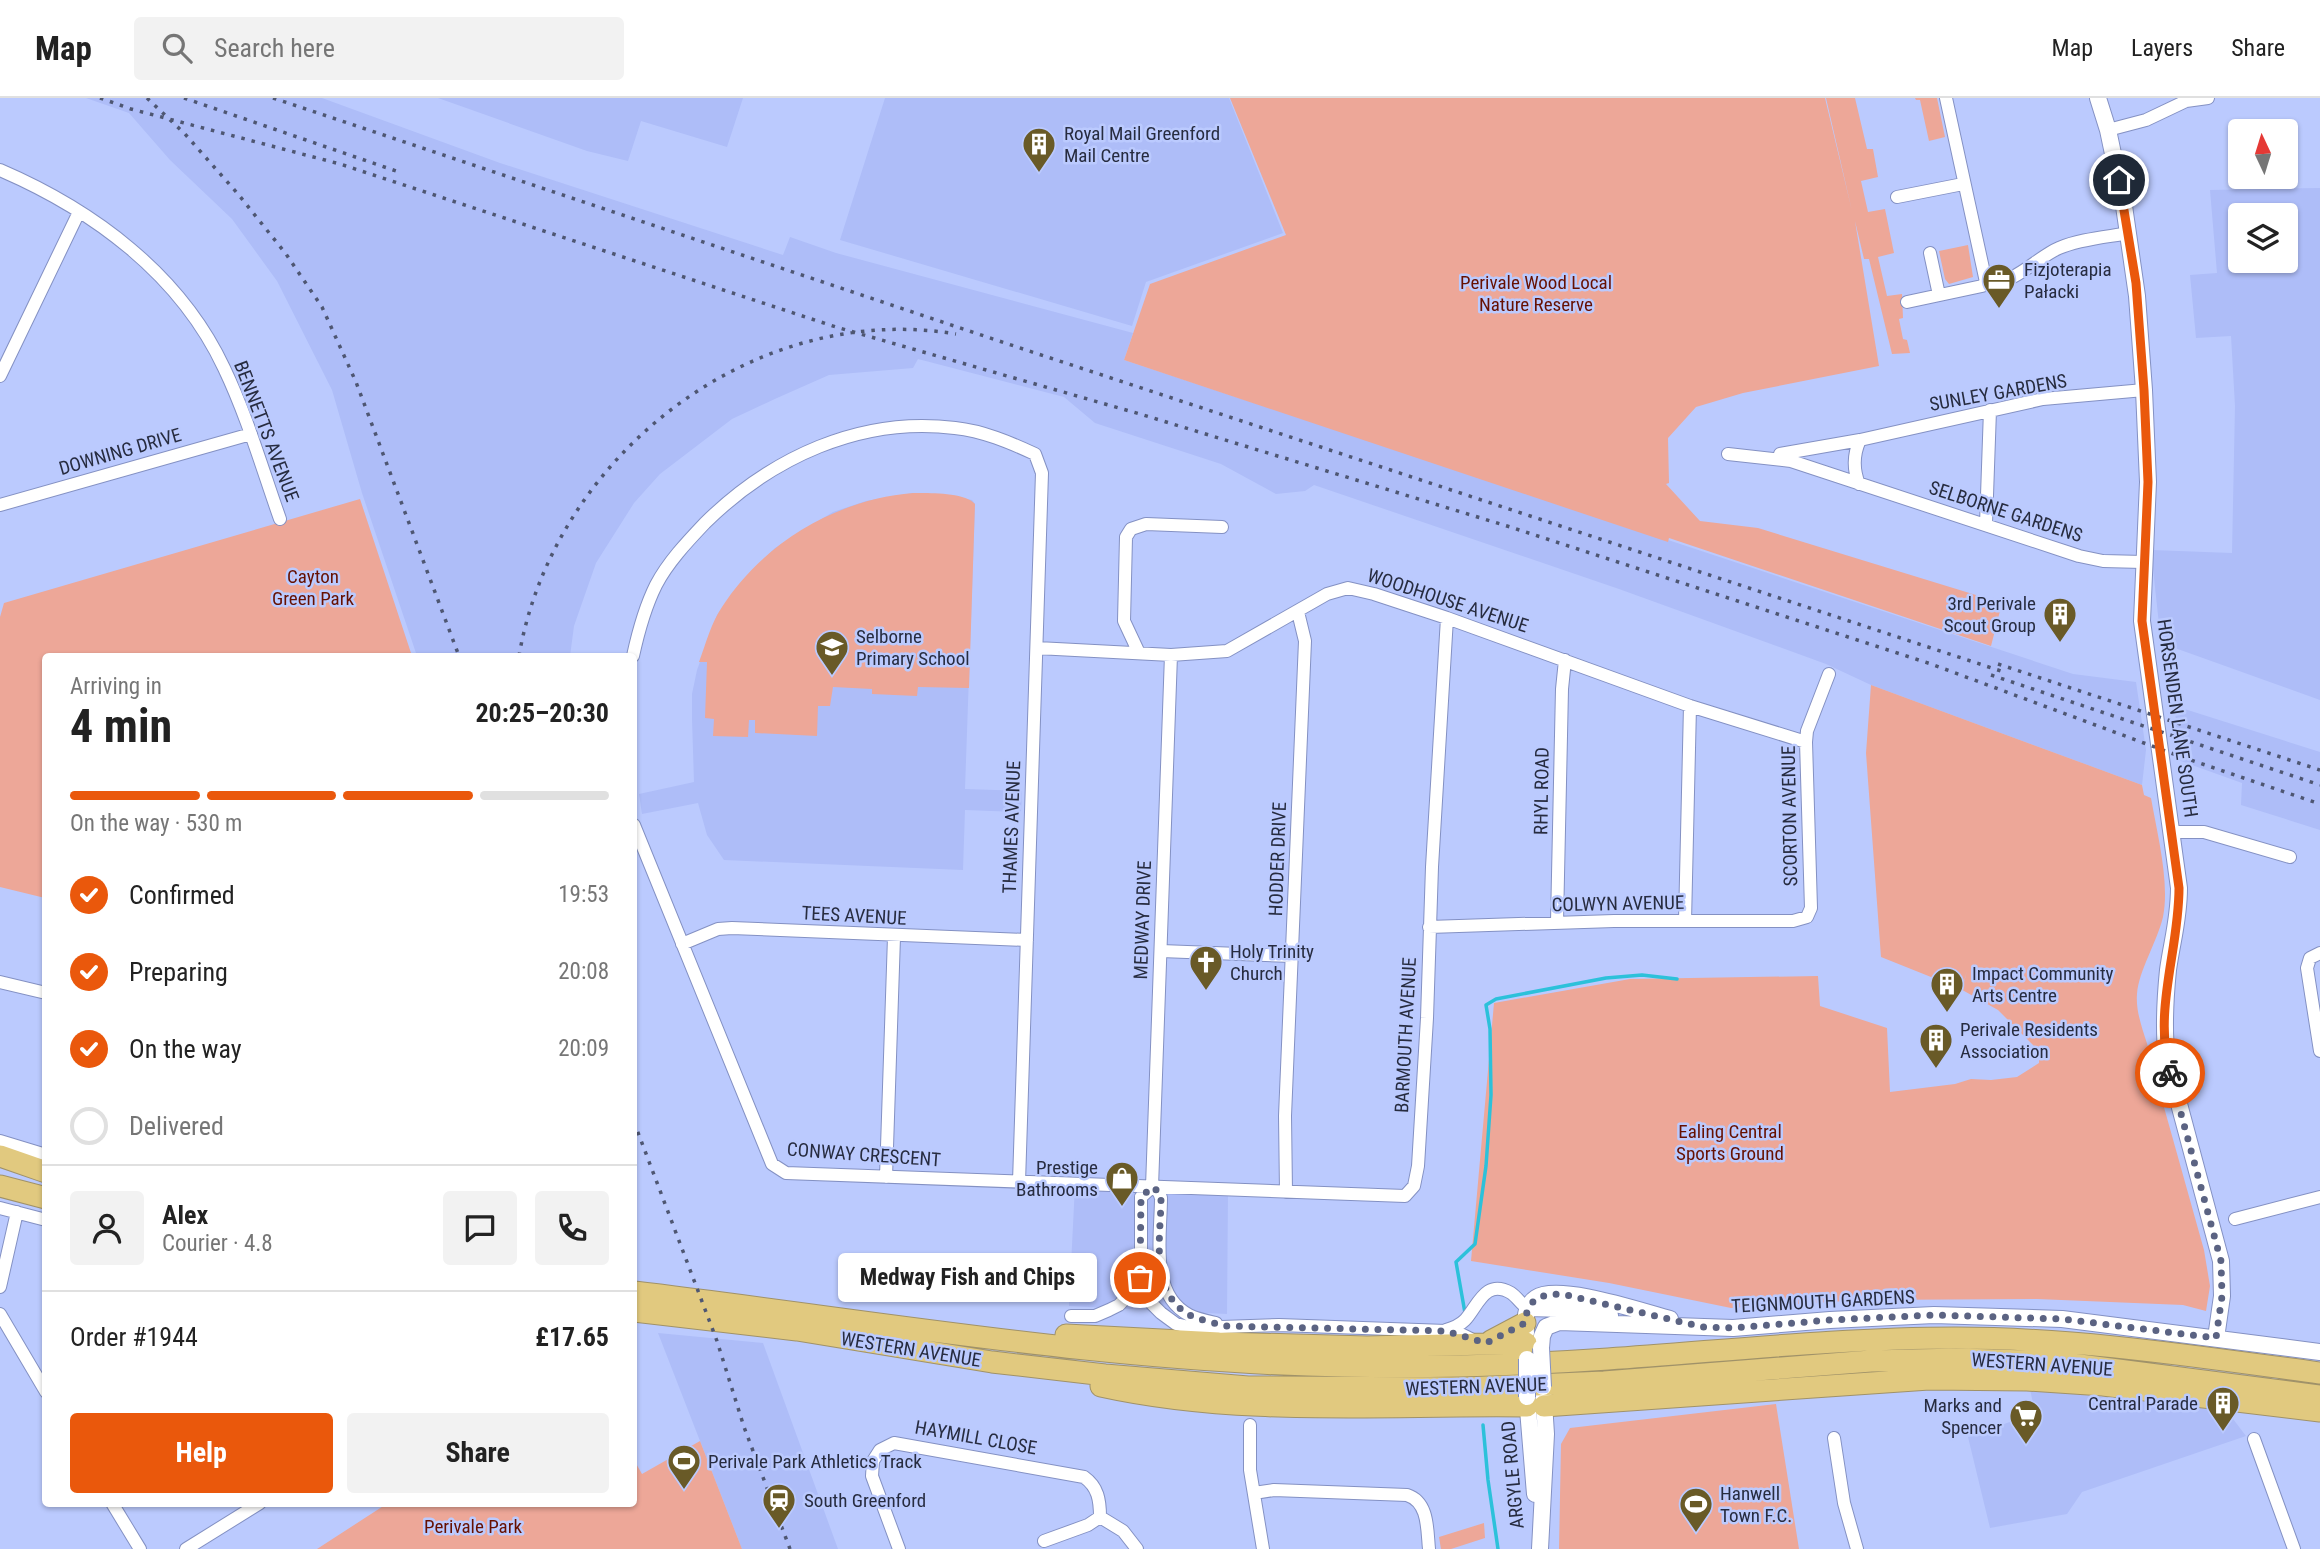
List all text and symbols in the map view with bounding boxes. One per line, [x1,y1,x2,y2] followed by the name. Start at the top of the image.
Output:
[134,17,624,80] search box
[35,29,92,68] text: Map
[158,29,196,67] icon: search
[214,33,335,63] text: Search here
[2052,34,2093,62] text: Map
[2131,34,2193,62] text: Layers
[2231,34,2285,62] text: Share
[2228,119,2298,189] north arrow
[2228,119,2298,273] map controls
[1064,122,1220,167] place label: Royal Mail Greenford Mail Centre
[1020,125,1058,174] building icon: Royal Mail Greenford Mail Centre
[2089,150,2149,210] pin
[2100,161,2138,199] icon: home
[2228,203,2298,273] button: layers
[2024,258,2112,303] place label: Fizjoterapia Pałacki
[1980,261,2018,310] office icon: Fizjoterapia Pałacki
[1460,271,1612,316] park label: Perivale Wood Local Nature Reserve
[229,357,304,505] street label: BENNETTS AVENUE
[1927,369,2069,416] street label: SUNLEY GARDENS
[56,423,184,480] street label: DOWNING DRIVE
[1926,476,2086,547] street label: SELBORNE GARDENS
[1364,564,1531,637] street label: WOODHOUSE AVENUE
[272,565,354,610] park label: Cayton Green Park
[1944,592,2036,637] place label: 3rd Perivale Scout Group
[2041,595,2079,644] building icon: 3rd Perivale Scout Group
[2152,617,2203,819] street label: HORSENDEN LANE SOUTH
[856,625,970,670] place label: Selborne Primary School
[813,628,851,677] school or university icon: Selborne Primary School
[70,673,162,700] text: Arriving in
[475,698,609,728] text: 20:25–20:30
[70,699,172,753] text: 4 min
[1777,745,1802,887] street label: SCORTON AVENUE
[1529,747,1554,835] street label: RHYL ROAD
[998,760,1025,894] street label: THAMES AVENUE
[1264,801,1291,917] street label: HODDER DRIVE
[70,810,242,837] text: On the way · 530 m
[1129,860,1156,980] street label: MEDWAY DRIVE
[70,876,108,914] icon: check
[129,880,235,910] text: Confirmed
[558,881,609,908] text: 19:53
[1552,891,1685,916] street label: COLWYN AVENUE
[801,901,907,930] street label: TEES AVENUE
[1230,940,1314,985] place label: Holy Trinity Church
[1187,943,1225,992] church icon: Holy Trinity Church
[70,953,108,991] icon: check
[129,957,228,987] text: Preparing
[1390,957,1421,1114] street label: BARMOUTH AVENUE
[558,958,609,985] text: 20:08
[1972,962,2114,1007] place label: Impact Community Arts Centre
[1928,965,1966,1014] building icon: Impact Community Arts Centre
[1960,1018,2098,1063] place label: Perivale Residents Association
[1917,1021,1955,1070] building icon: Perivale Residents Association
[70,1030,108,1068] icon: check
[129,1034,242,1064] text: On the way
[558,1035,609,1062] text: 20:09
[2135,1038,2205,1108] courier
[2151,1054,2189,1092] icon: bike
[129,1111,224,1141] text: Delivered
[1676,1120,1784,1165] park label: Ealing Central Sports Ground
[786,1138,942,1171] street label: CONWAY CRESCENT
[1016,1156,1098,1201] place label: Prestige Bathrooms
[1103,1159,1141,1208] shop icon: Prestige Bathrooms
[70,1191,144,1265] button: person
[443,1191,517,1265] button: chat
[535,1191,609,1265] button: phone
[162,1200,208,1230] text: Alex
[162,1230,273,1257] text: Courier · 4.8
[1110,1248,1170,1308] pin
[839,1254,1098,1302] callout: Medway Fish and Chips
[1121,1259,1159,1297] icon: bag
[860,1264,1075,1291] text: Medway Fish and Chips
[1731,1285,1916,1318] street label: TEIGNMOUTH GARDENS
[70,1322,198,1352] text: Order #1944
[535,1322,609,1352] text: £17.65
[839,1327,983,1372] street label: WESTERN AVENUE
[1971,1348,2113,1381] street label: WESTERN AVENUE
[1405,1373,1547,1400] street label: WESTERN AVENUE
[2204,1384,2242,1433] building icon: Central Parade
[2088,1392,2198,1415] place label: Central Parade
[1923,1394,2002,1439] place label: Marks and Spencer
[2007,1397,2045,1446] supermarket icon: Marks and Spencer
[70,1413,333,1493] button: Help
[347,1413,609,1493] button: Share
[913,1415,1039,1460] street label: HAYMILL CLOSE
[1496,1420,1529,1530] street label: ARGYLE ROAD
[665,1442,703,1491] sports icon: Perivale Park Athletics Track
[708,1450,922,1473] place label: Perivale Park Athletics Track
[760,1481,798,1530] station icon: South Greenford
[1720,1482,1792,1527] place label: Hanwell Town F.C.
[1677,1485,1715,1534] sports icon: Hanwell Town F.C.
[804,1489,926,1512] place label: South Greenford
[424,1515,522,1538] park label: Perivale Park

